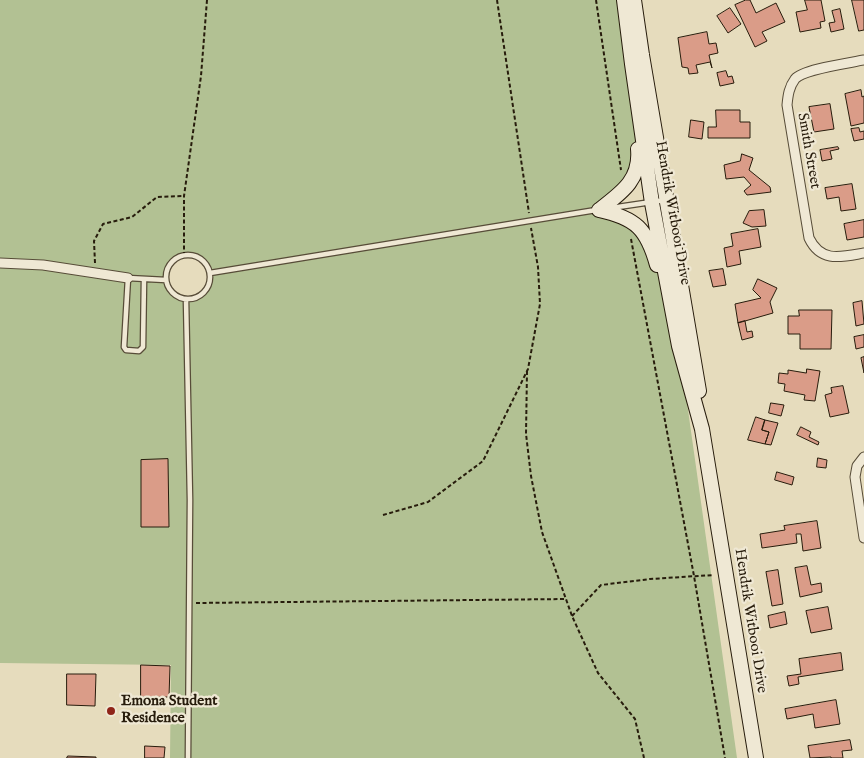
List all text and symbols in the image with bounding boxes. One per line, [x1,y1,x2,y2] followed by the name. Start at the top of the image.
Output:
[792,112,824,190] street label: Smith Street
[650,139,694,287] street label: Hendrik Witbooi Drive
[730,547,770,695] street label: Hendrik Witbooi Drive
[121,693,217,728] place label: Emona Student Residence
[105,705,117,717] marker: Emona Student Residence

